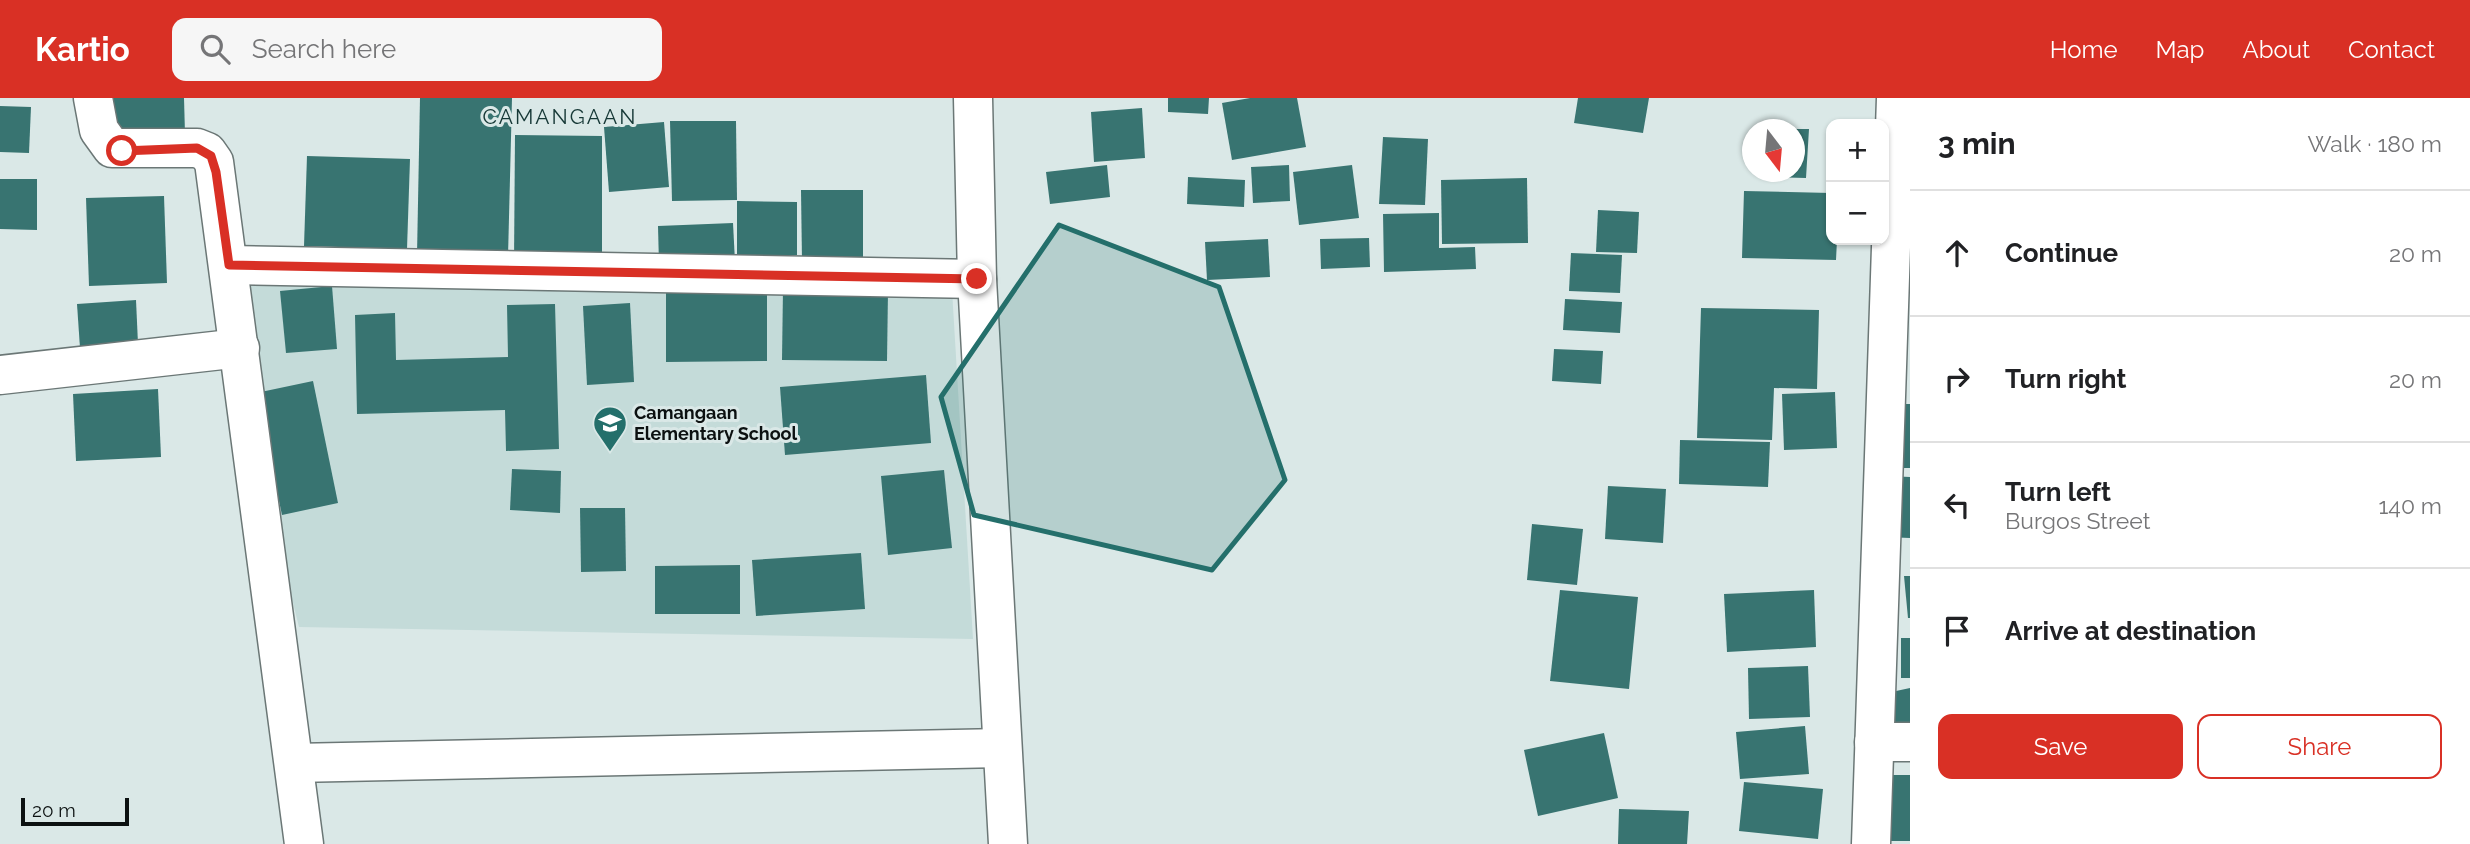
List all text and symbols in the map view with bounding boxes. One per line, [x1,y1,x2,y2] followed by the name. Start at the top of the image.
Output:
[172,18,662,81] search box
[35,30,130,69] text: Kartio
[196,30,234,68] icon: search
[252,34,396,64] text: Search here
[2050,35,2118,64] text: Home
[2156,35,2204,64] text: Map
[2242,35,2310,64] text: About
[2348,35,2435,64] text: Contact
[483,104,637,129] district label: CAMANGAAN
[1742,119,1805,182] north arrow
[1826,119,1889,245] map controls
[1826,119,1889,182] button: +
[1938,126,2016,161] text: 3 min
[2308,130,2442,157] text: Walk · 180 m
[106,135,137,166] route start
[1826,182,1889,245] button: −
[1938,234,1976,272] icon: ahead
[2005,238,2118,268] text: Continue
[2389,240,2442,267] text: 20 m
[961,263,992,294] route end
[1938,360,1976,398] icon: right
[2005,364,2126,394] text: Turn right
[2389,366,2442,393] text: 20 m
[634,402,798,444] place label: Camangaan Elementary School
[591,404,629,453] school or university icon: Camangaan Elementary School
[2005,477,2111,507] text: Turn left
[1938,486,1976,524] icon: left
[2379,492,2442,519] text: 140 m
[2005,507,2150,534] text: Burgos Street
[1938,612,1976,650] icon: arrive
[2005,616,2256,646] text: Arrive at destination
[1938,714,2183,779] button: Save
[2197,714,2442,779] button: Share
[21,795,130,827] scale bar
[32,799,76,821] text: 20 m

